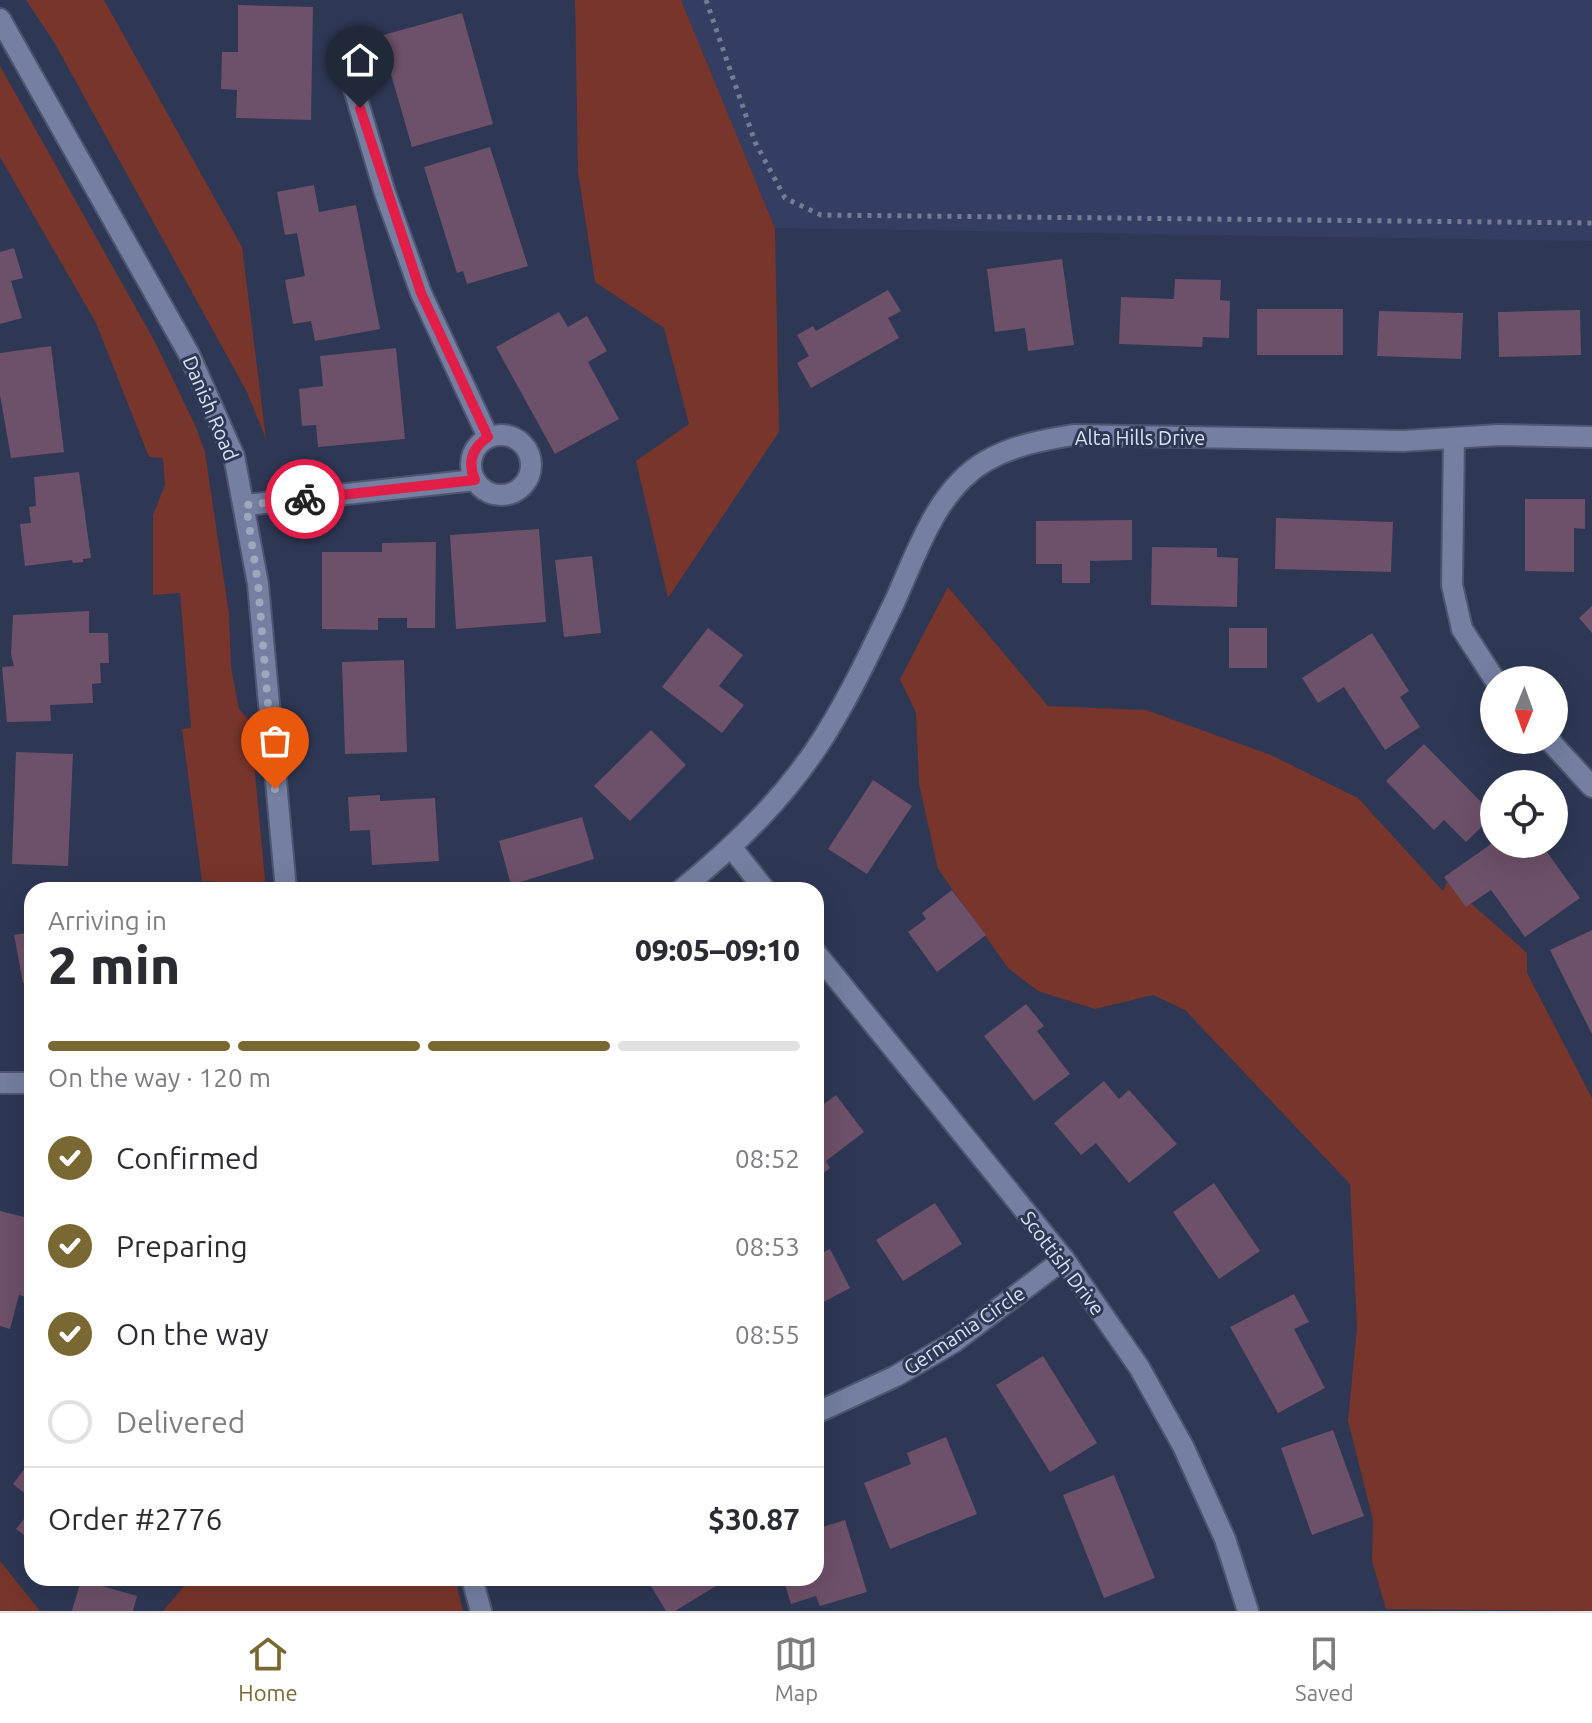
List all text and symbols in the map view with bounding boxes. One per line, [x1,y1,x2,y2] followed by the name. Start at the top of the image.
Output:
[326,26,394,108] pin
[338,38,382,82] icon: home
[179,352,243,464] street label: Danish Road
[1075,426,1205,449] street label: Alta Hills Drive
[265,459,345,539] courier
[283,477,327,521] icon: bike
[1480,666,1568,754] north arrow
[1480,666,1568,858] map controls
[241,707,309,789] pin
[253,719,297,763] icon: bag
[1480,770,1568,858] button: locate
[48,906,167,935] text: Arriving in
[635,933,800,967] text: 09:05–09:10
[48,936,180,994] text: 2 min
[48,1063,271,1092] text: On the way · 120 m
[48,1136,92,1180] icon: check
[116,1141,259,1175] text: Confirmed
[735,1144,800,1173] text: 08:52
[1017,1207,1109,1319] street label: Scottish Drive
[48,1224,92,1268] icon: check
[116,1229,248,1263] text: Preparing
[735,1232,800,1261] text: 08:53
[899,1281,1029,1379] street label: Germania Circle
[48,1312,92,1356] icon: check
[116,1317,269,1351] text: On the way
[735,1320,800,1349] text: 08:55
[116,1405,245,1439] text: Delivered
[48,1502,222,1536] text: Order #2776
[708,1502,800,1536] text: $30.87
[238,1632,298,1705] tab: Home
[774,1632,818,1705] tab: Map
[1295,1632,1354,1705] tab: Saved

